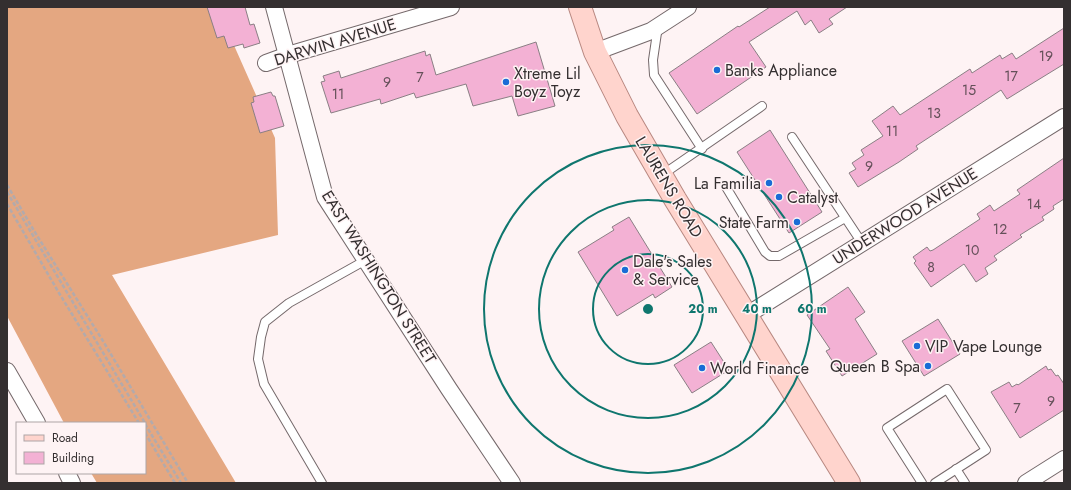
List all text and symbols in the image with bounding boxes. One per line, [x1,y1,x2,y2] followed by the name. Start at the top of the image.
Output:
[271,13,399,71] street label: DARWIN AVENUE
[1039,46,1053,66] house number: 19
[725,59,837,82] place label: Banks Appliance
[514,62,581,103] place label: Xtreme Lil Boyz Toyz
[712,65,722,75] marker: Banks Appliance
[1004,66,1018,86] house number: 17
[416,67,424,87] house number: 7
[383,72,391,92] house number: 9
[501,77,511,87] marker: Xtreme Lil Boyz Toyz
[962,80,976,100] house number: 15
[332,84,344,104] house number: 11
[927,103,941,123] house number: 13
[886,121,898,141] house number: 11
[630,132,708,242] street label: LAURENS ROAD
[865,156,873,176] house number: 9
[828,162,982,270] street label: UNDERWOOD AVENUE
[694,172,761,195] place label: La Familia
[764,178,774,188] marker: La Familia
[316,186,442,368] street label: EAST WASHINGTON STREET
[787,186,838,209] place label: Catalyst
[774,192,784,202] marker: Catalyst
[1027,194,1041,214] house number: 14
[719,211,789,234] place label: State Farm
[792,217,802,227] marker: State Farm
[993,219,1007,239] house number: 12
[965,240,979,260] house number: 10
[633,250,712,291] place label: Dale's Sales & Service
[927,257,935,277] house number: 8
[620,265,630,275] marker: Dale's Sales & Service
[688,300,718,318] text: 20 m
[742,300,772,318] text: 40 m
[797,300,827,318] text: 60 m
[641,302,655,316] centre of rings
[925,335,1042,358] place label: VIP Vape Lounge
[912,341,922,351] marker: VIP Vape Lounge
[830,355,920,378] place label: Queen B Spa
[710,357,809,380] place label: World Finance
[923,361,933,371] marker: Queen B Spa
[697,363,707,373] marker: World Finance
[1047,391,1055,411] house number: 9
[1013,398,1021,418] house number: 7
[16,422,146,474] legend
[52,429,78,447] text: Road
[52,449,94,467] text: Building

